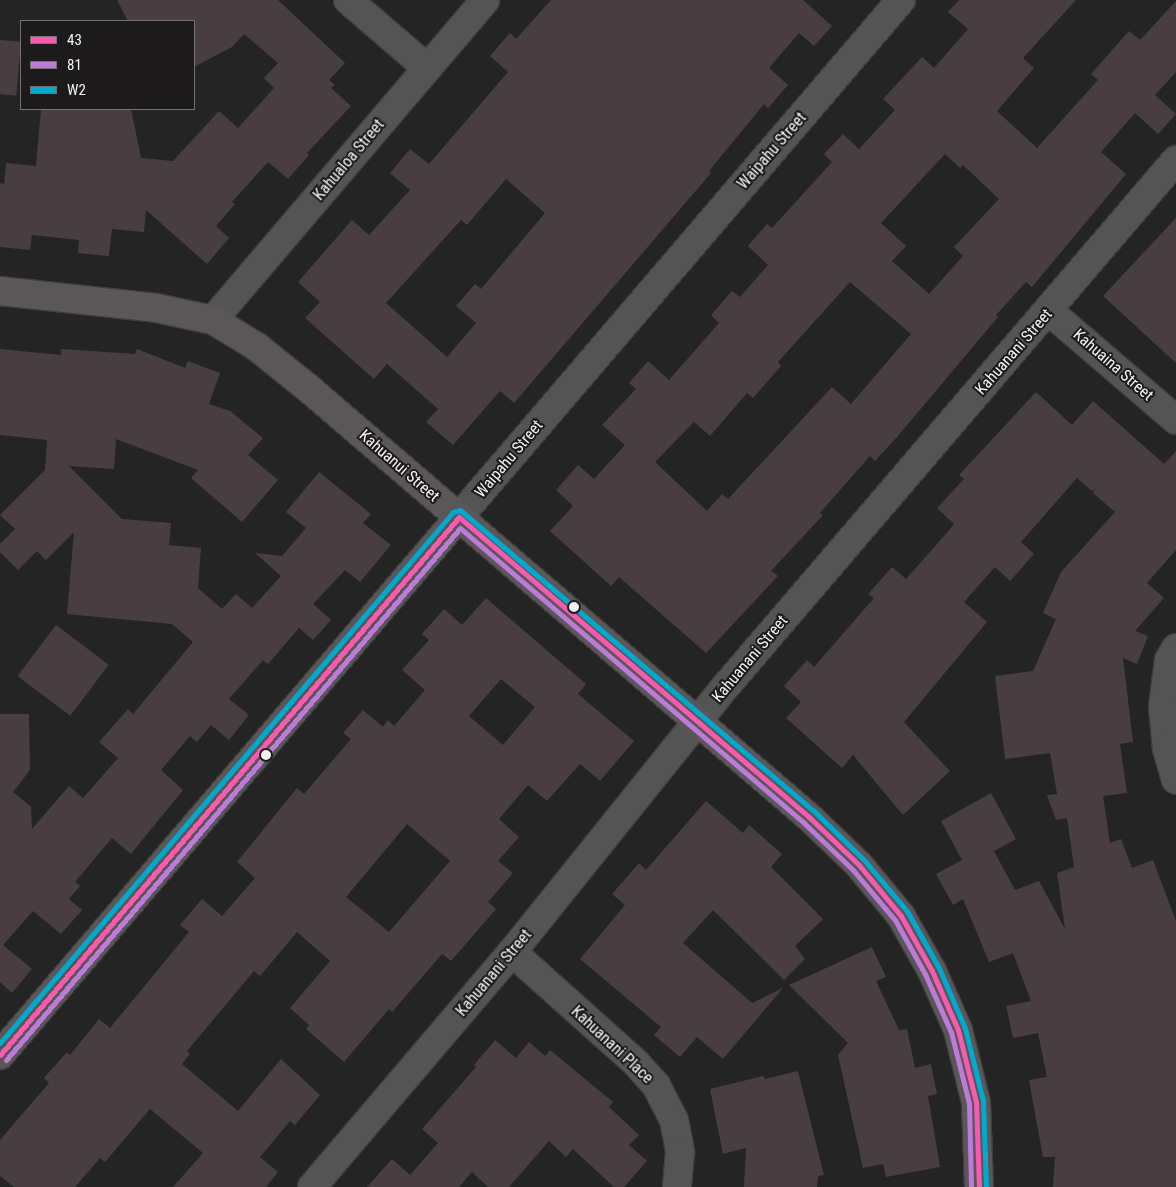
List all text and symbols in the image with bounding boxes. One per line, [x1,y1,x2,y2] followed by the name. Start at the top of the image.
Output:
[20,20,195,110] legend
[67,31,82,49] text: 43
[67,56,82,74] text: 81
[67,81,86,99] text: W2
[733,109,811,193] street label: Waipahu Street
[309,116,389,204] street label: Kahualoa Street
[971,305,1057,399] street label: Kahuanani Street
[1069,325,1157,405] street label: Kahuaina Street
[471,416,547,502] street label: Waipahu Street
[355,426,443,506] street label: Kahuanui Street
[569,602,579,612] unlabelled marker
[708,612,792,706] street label: Kahuanani Street
[261,750,271,760] unlabelled marker
[452,926,536,1020] street label: Kahuanani Street
[567,1002,657,1088] street label: Kahuanani Place

